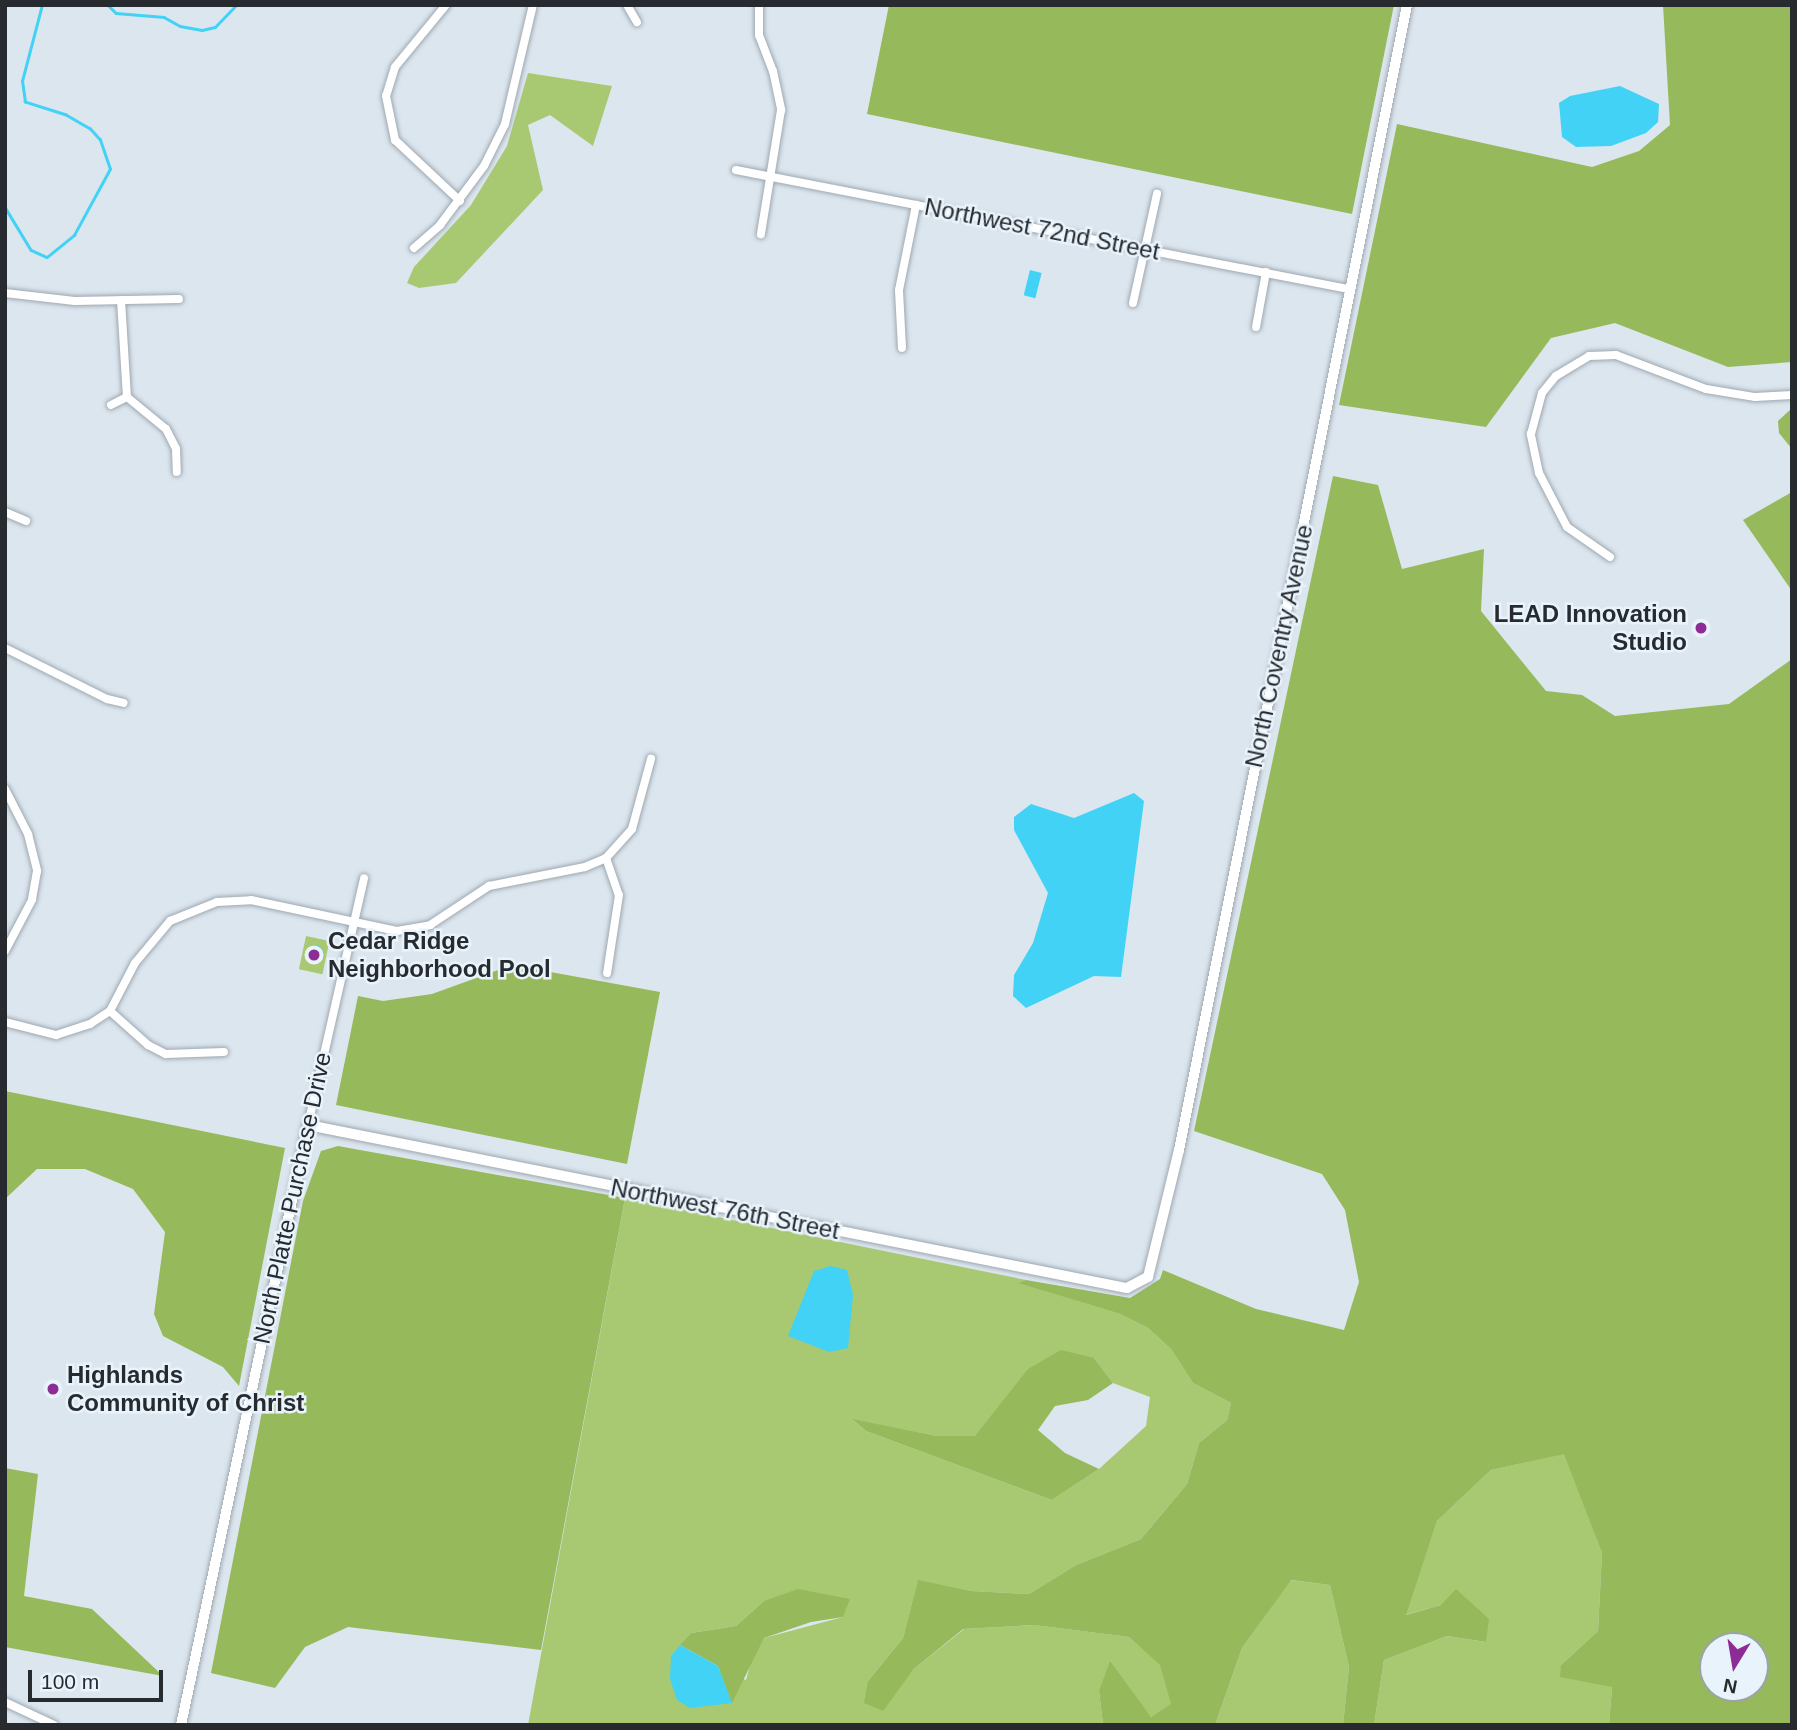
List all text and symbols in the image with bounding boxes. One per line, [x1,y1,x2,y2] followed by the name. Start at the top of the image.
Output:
[922,192,1162,266] street label: Northwest 72nd Street
[1239,521,1319,771] street label: North Coventry Avenue
[1494,600,1687,656] place label: LEAD Innovation Studio
[1693,620,1709,636] marker: LEAD Innovation Studio
[328,927,551,983] place label: Cedar Ridge Neighborhood Pool
[306,947,322,963] marker: Cedar Ridge Neighborhood Pool
[247,1050,337,1346] street label: North Platte Purchase Drive
[608,1173,842,1245] street label: Northwest 76th Street
[67,1361,304,1417] place label: Highlands Community of Christ
[45,1381,61,1397] marker: Highlands Community of Christ
[1699,1632,1769,1702] north arrow
[32,1656,166,1700] scale bar
[41,1670,99,1693] text: 100 m
[1722,1675,1739,1698] text: N

